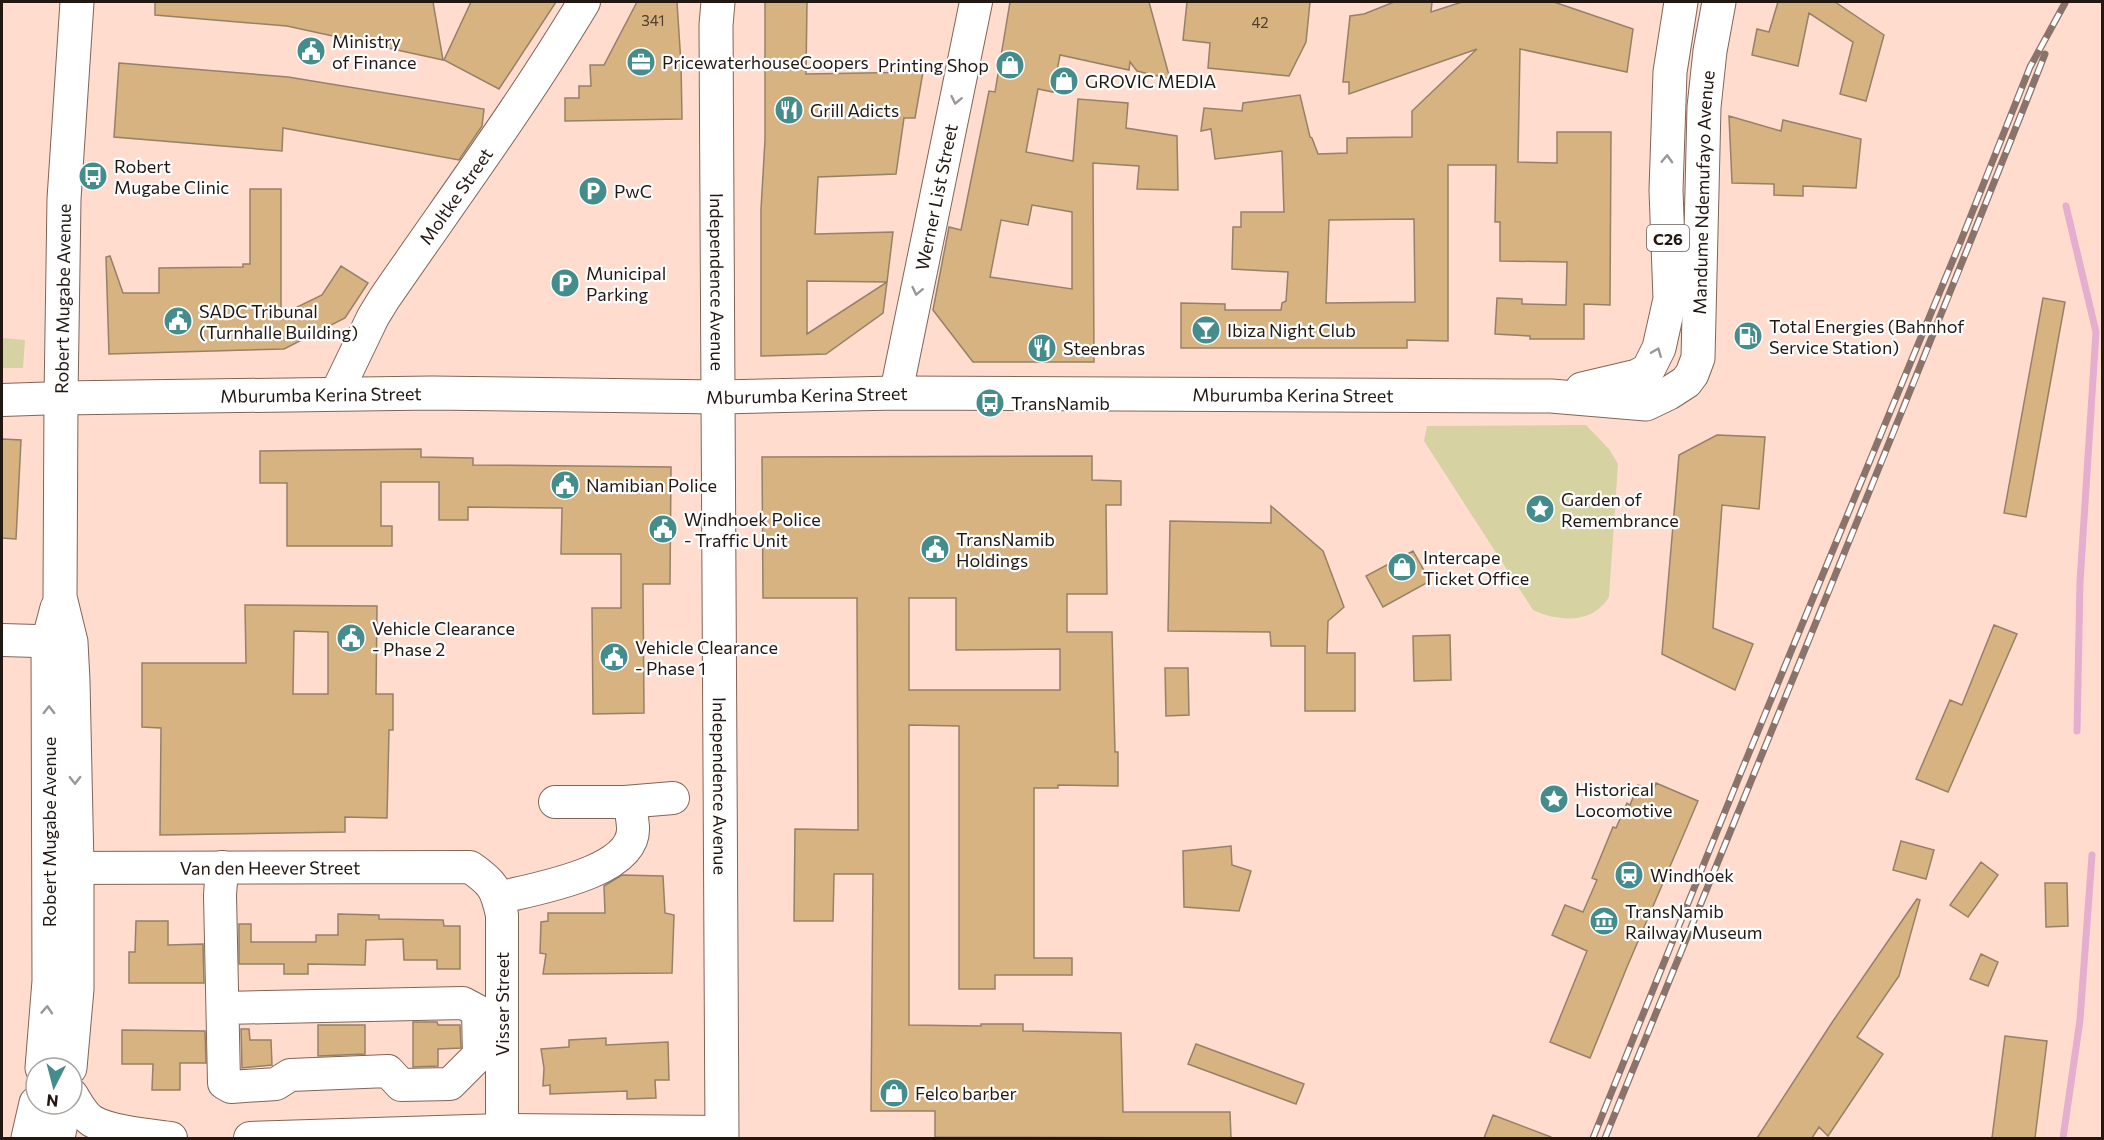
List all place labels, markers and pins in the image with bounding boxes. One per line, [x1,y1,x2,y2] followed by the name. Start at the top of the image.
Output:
[332,30,417,73] place label: Ministry of Finance
[295,35,327,67] public building icon: Ministry of Finance
[625,46,657,78] office icon: PricewaterhouseCoopers
[994,49,1026,81] shop icon: Printing Shop
[662,51,869,73] place label: PricewaterhouseCoopers
[878,54,989,76] place label: Printing Shop
[1048,65,1080,97] shop icon: GROVIC MEDIA
[1085,70,1216,92] place label: GROVIC MEDIA
[773,94,805,126] restaurant icon: Grill Adicts
[810,99,899,121] place label: Grill Adicts
[114,155,229,198] place label: Robert Mugabe Clinic
[77,160,109,192] bus stop icon: Robert Mugabe Clinic
[577,175,609,207] parking icon: PwC
[614,180,652,202] place label: PwC
[586,262,666,305] place label: Municipal Parking
[549,267,581,299] parking icon: Municipal Parking
[199,300,358,343] place label: SADC Tribunal (Turnhalle Building)
[162,305,194,337] public building icon: SADC Tribunal (Turnhalle Building)
[1190,314,1222,346] bar icon: Ibiza Night Club
[1769,315,1965,358] place label: Total Energies (Bahnhof Service Station)
[1227,319,1356,341] place label: Ibiza Night Club
[1732,320,1764,352] fuel station icon: Total Energies (Bahnhof Service Station)
[1026,332,1058,364] restaurant icon: Steenbras
[1063,337,1145,359] place label: Steenbras
[974,387,1006,419] bus stop icon: TransNamib
[1011,392,1110,414] place label: TransNamib
[549,469,581,501] public building icon: Namibian Police
[586,474,717,496] place label: Namibian Police
[1561,488,1679,531] place label: Garden of Remembrance
[1524,493,1556,525] place icon: Garden of Remembrance
[684,508,821,551] place label: Windhoek Police - Traffic Unit
[647,513,679,545] public building icon: Windhoek Police - Traffic Unit
[956,528,1055,571] place label: TransNamib Holdings
[919,533,951,565] public building icon: TransNamib Holdings
[1423,546,1529,589] place label: Intercape Ticket Office
[1386,551,1418,583] shop icon: Intercape Ticket Office
[372,617,515,660] place label: Vehicle Clearance - Phase 2
[335,622,367,654] public building icon: Vehicle Clearance - Phase 2
[635,636,778,679] place label: Vehicle Clearance - Phase 1
[598,641,630,673] public building icon: Vehicle Clearance - Phase 1
[1575,778,1672,821] place label: Historical Locomotive
[1538,783,1570,815] place icon: Historical Locomotive
[1613,859,1645,891] station icon: Windhoek
[1650,864,1734,886] place label: Windhoek
[1625,900,1763,943] place label: TransNamib Railway Museum
[1588,905,1620,937] museum icon: TransNamib Railway Museum
[878,1077,910,1109] shop icon: Felco barber
[915,1082,1017,1104] place label: Felco barber

